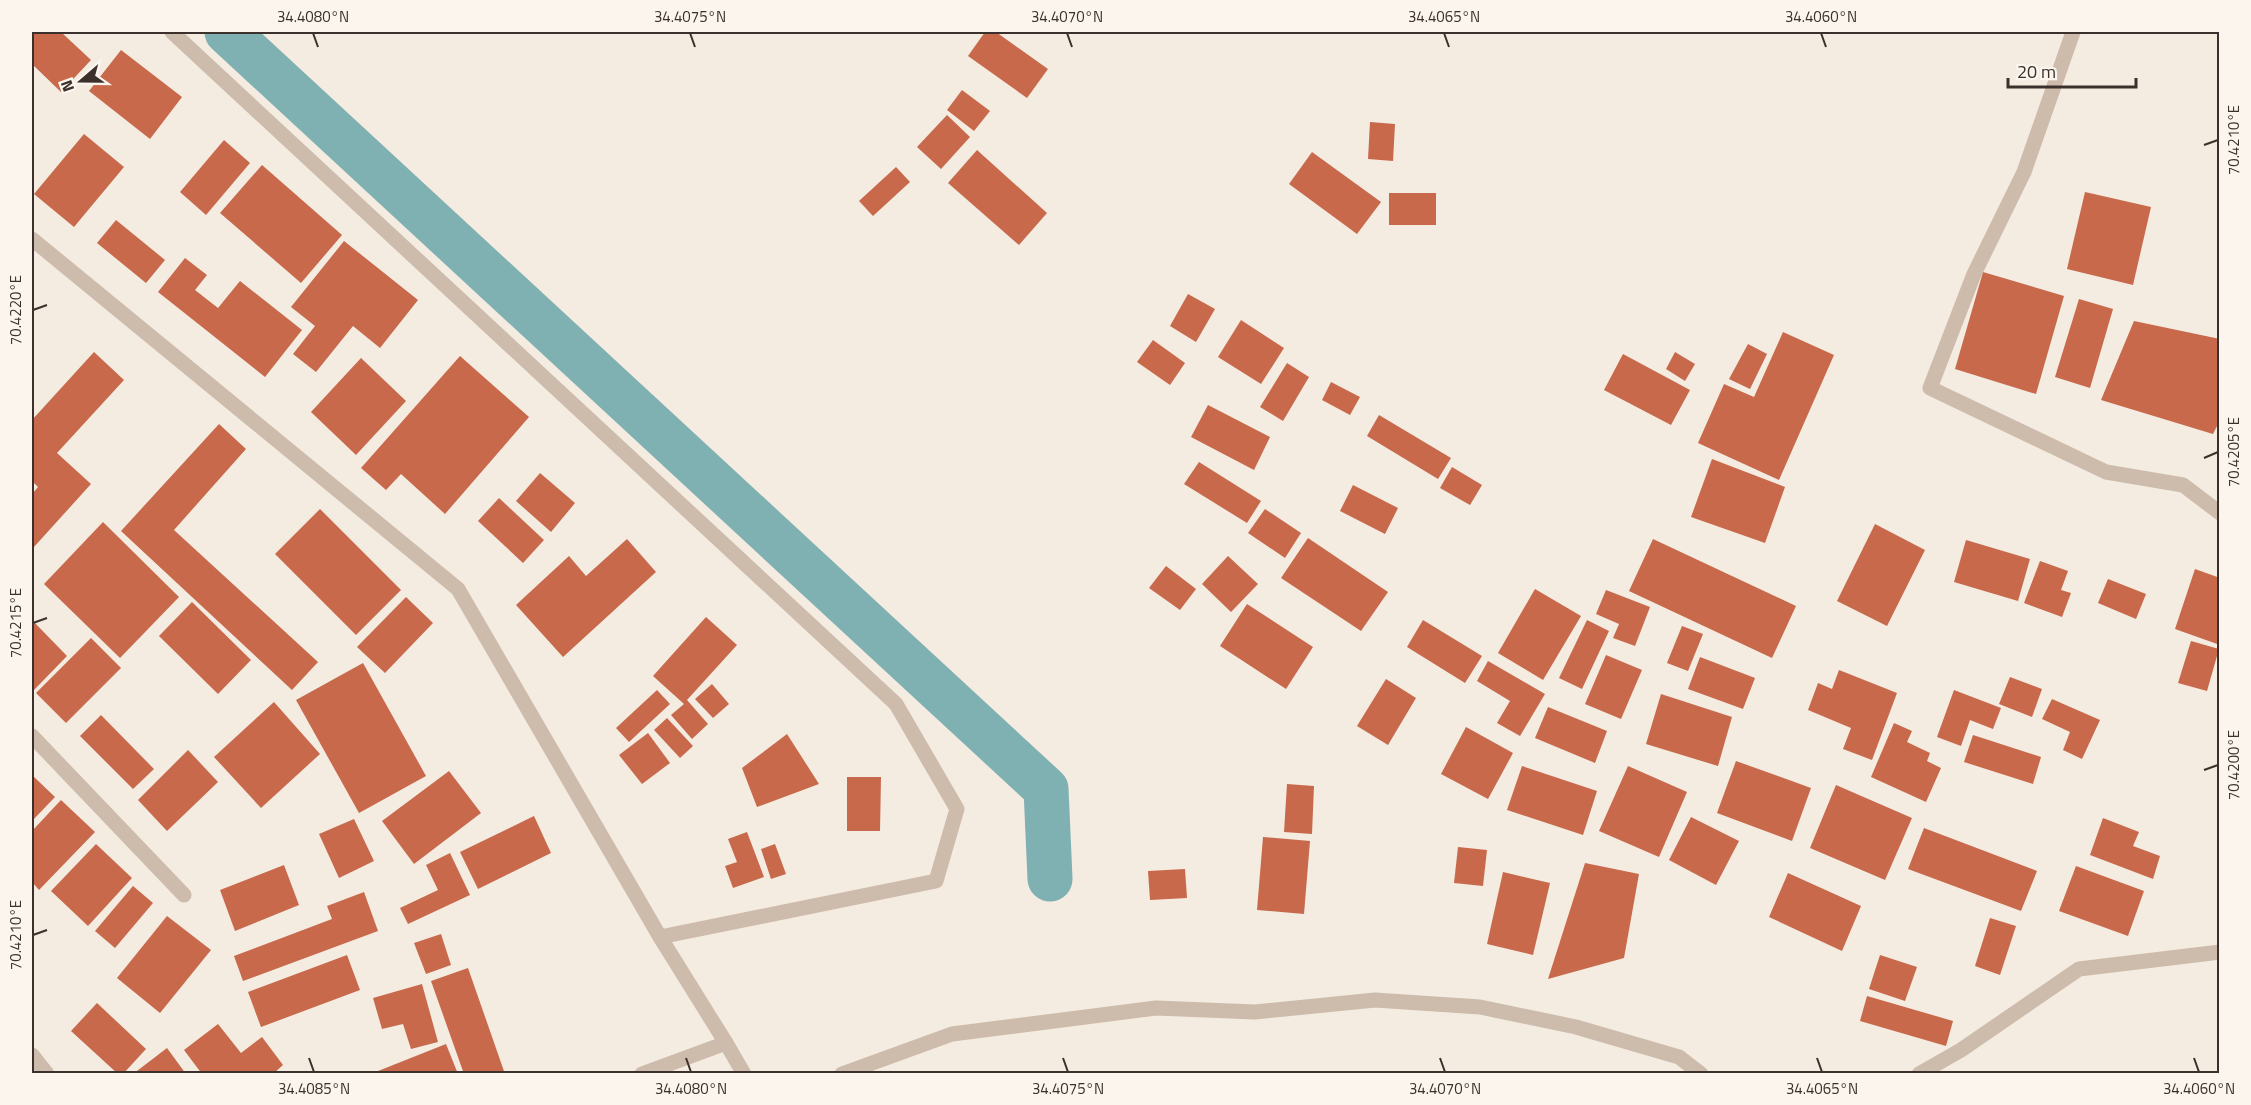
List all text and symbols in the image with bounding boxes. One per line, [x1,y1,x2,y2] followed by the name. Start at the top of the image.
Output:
[277,5,349,28] text: 34.4080°N
[654,5,726,28] text: 34.4075°N
[1031,5,1103,28] text: 34.4070°N
[1408,5,1480,28] text: 34.4065°N
[1785,5,1857,28] text: 34.4060°N
[51,51,111,111] north arrow
[2008,51,2136,89] scale bar
[2017,58,2056,85] text: 20 m
[54,77,80,95] text: N
[2222,105,2245,175] text: 70.4210°E
[4,275,27,345] text: 70.4220°E
[2222,417,2245,487] text: 70.4205°E
[4,588,27,658] text: 70.4215°E
[2222,730,2245,800] text: 70.4200°E
[4,900,27,970] text: 70.4210°E
[278,1077,350,1100] text: 34.4085°N
[655,1077,727,1100] text: 34.4080°N
[1032,1077,1104,1100] text: 34.4075°N
[1409,1077,1481,1100] text: 34.4070°N
[1786,1077,1858,1100] text: 34.4065°N
[2163,1077,2235,1100] text: 34.4060°N

